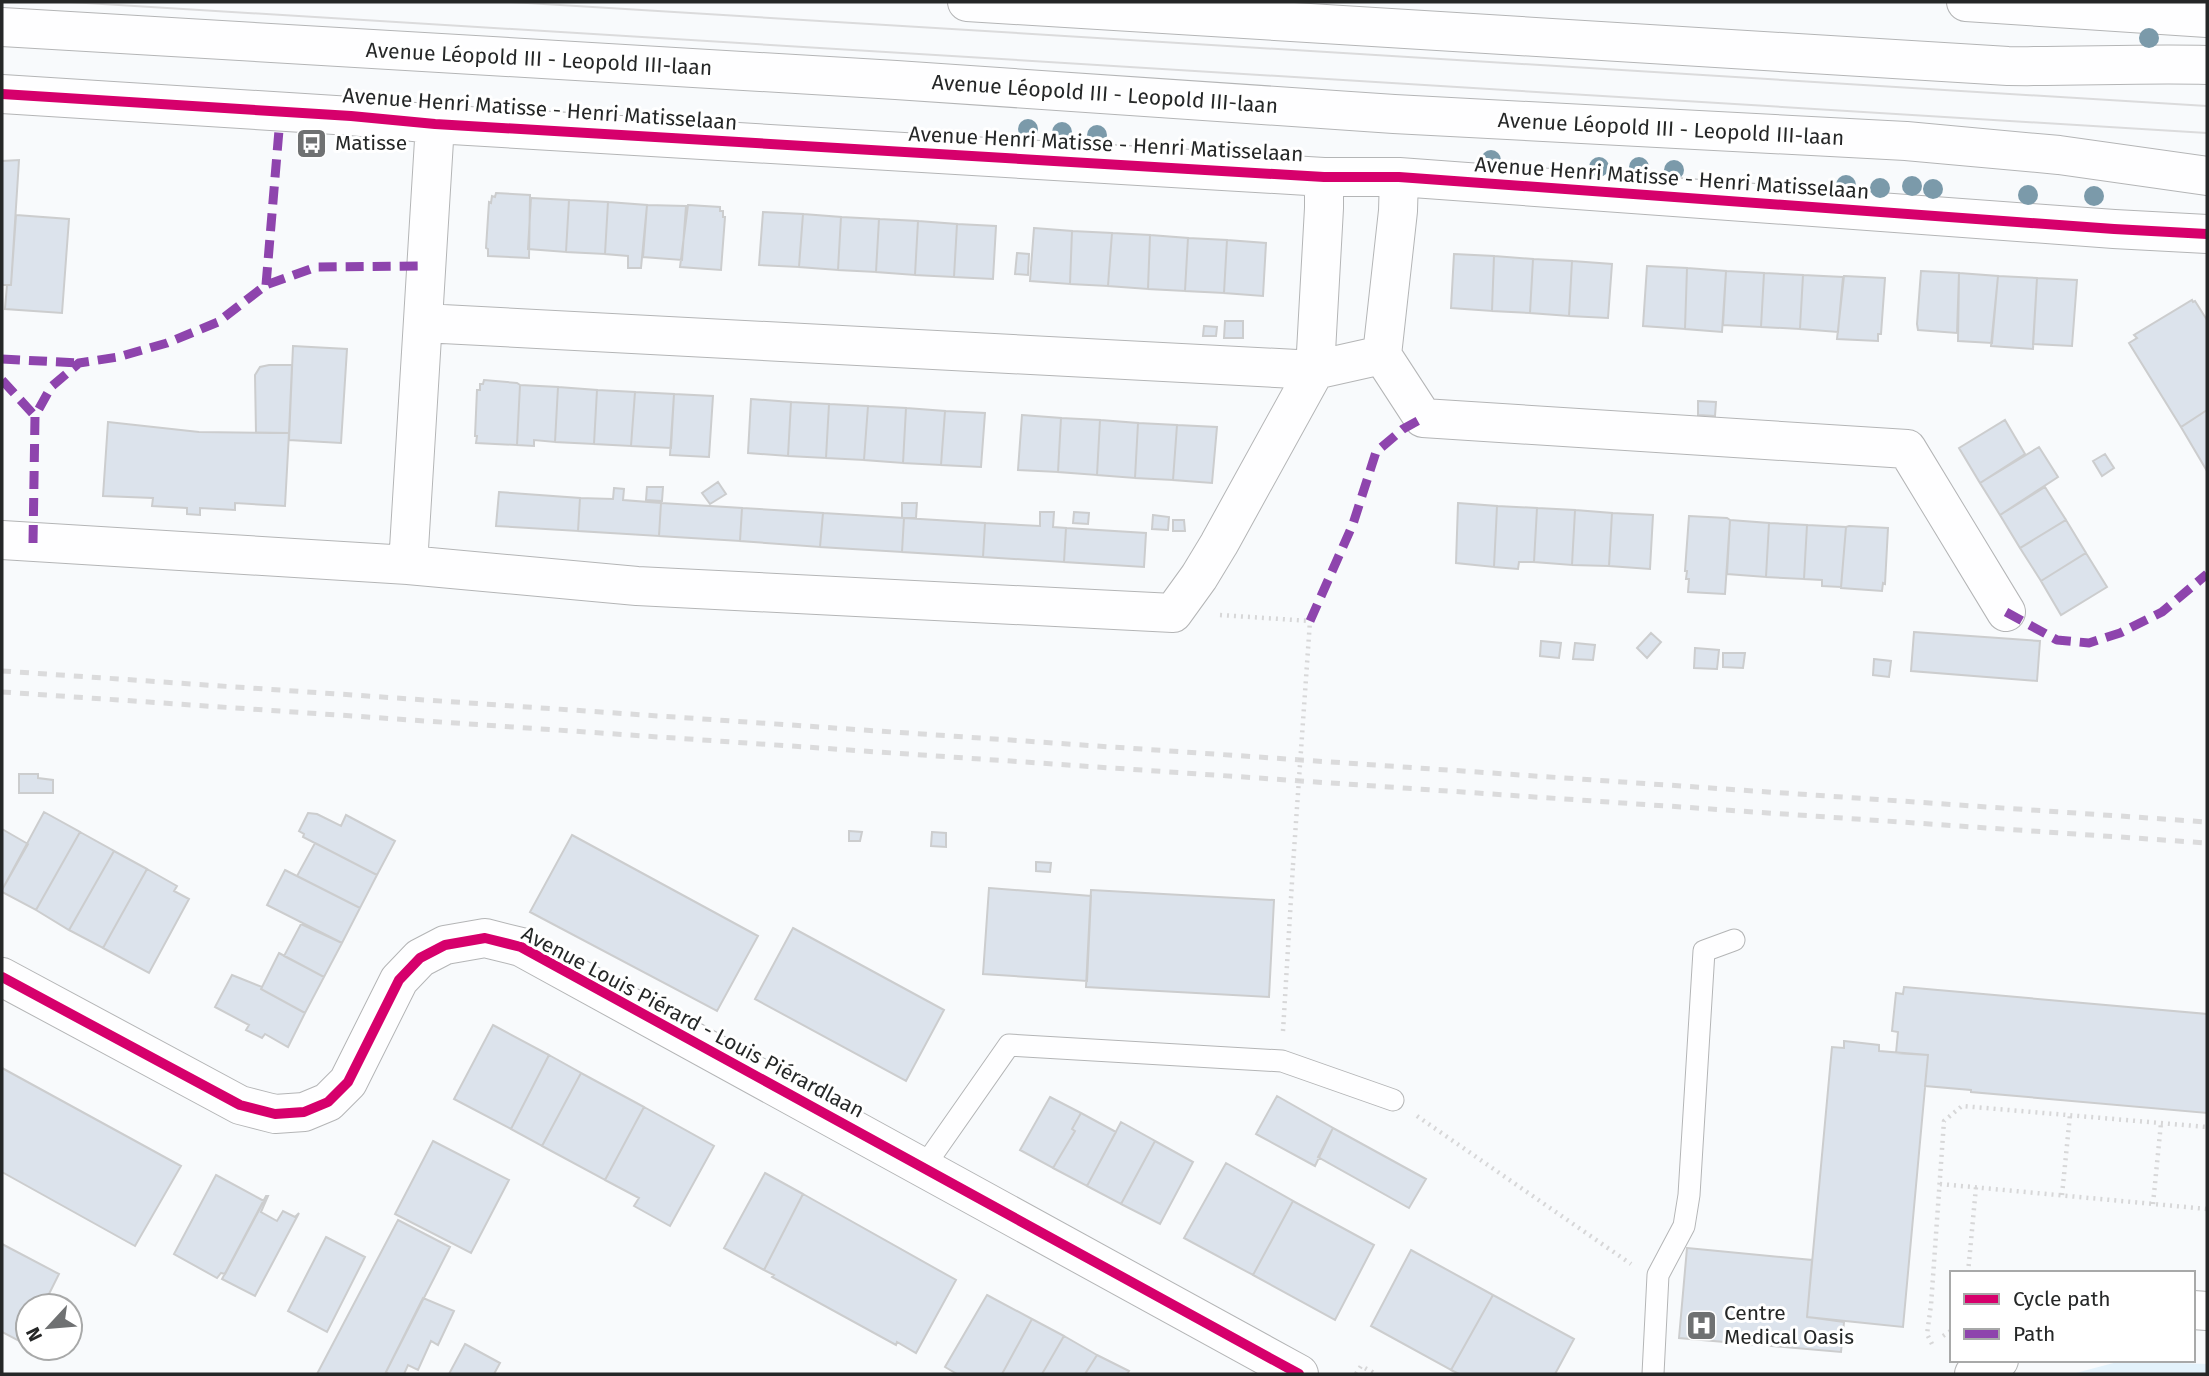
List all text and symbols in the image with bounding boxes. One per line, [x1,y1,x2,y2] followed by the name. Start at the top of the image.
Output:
[365,37,713,81] street label: Avenue Léopold III - Leopold III-laan
[931,69,1279,119] street label: Avenue Léopold III - Leopold III-laan
[342,82,738,136] street label: Avenue Henri Matisse - Henri Matisselaan
[1497,107,1845,151] street label: Avenue Léopold III - Leopold III-laan
[908,121,1304,167] street label: Avenue Henri Matisse - Henri Matisselaan
[295,126,329,160] bus stop icon: Matisse
[335,130,407,156] place label: Matisse
[1474,151,1870,205] street label: Avenue Henri Matisse - Henri Matisselaan
[517,920,869,1124] street label: Avenue Louis Piérard - Louis Piérardlaan
[1950,1271,2195,1362] legend
[2013,1286,2111,1312] text: Cycle path
[14,1292,84,1362] north arrow
[1724,1300,1854,1350] place label: Centre Medical Oasis
[1684,1308,1718,1342] hospital icon: Centre Medical Oasis
[2013,1321,2055,1347] text: Path
[21,1324,47,1345] text: N

